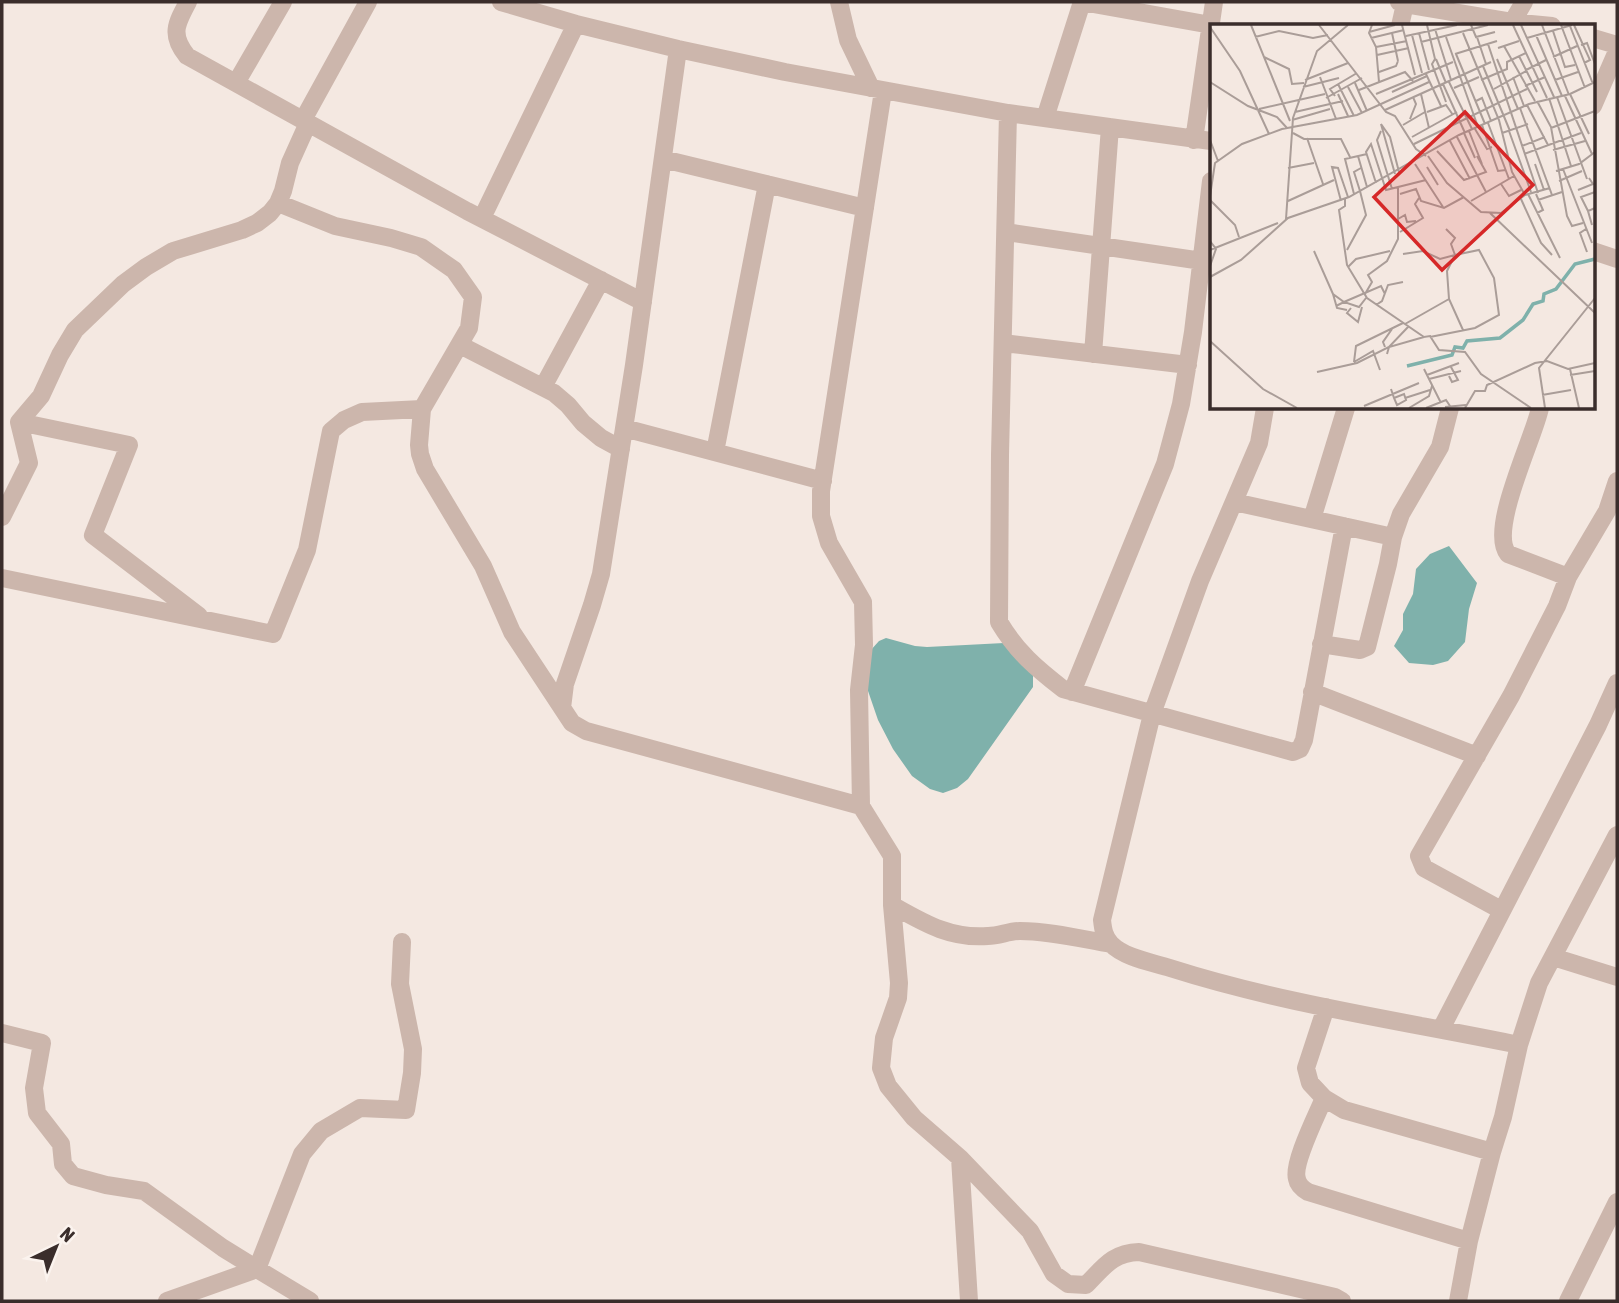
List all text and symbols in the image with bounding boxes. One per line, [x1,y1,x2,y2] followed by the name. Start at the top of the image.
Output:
[1210,24,1594,410] inset map
[21,1212,91,1282] north arrow
[56,1223,79,1246] text: N

